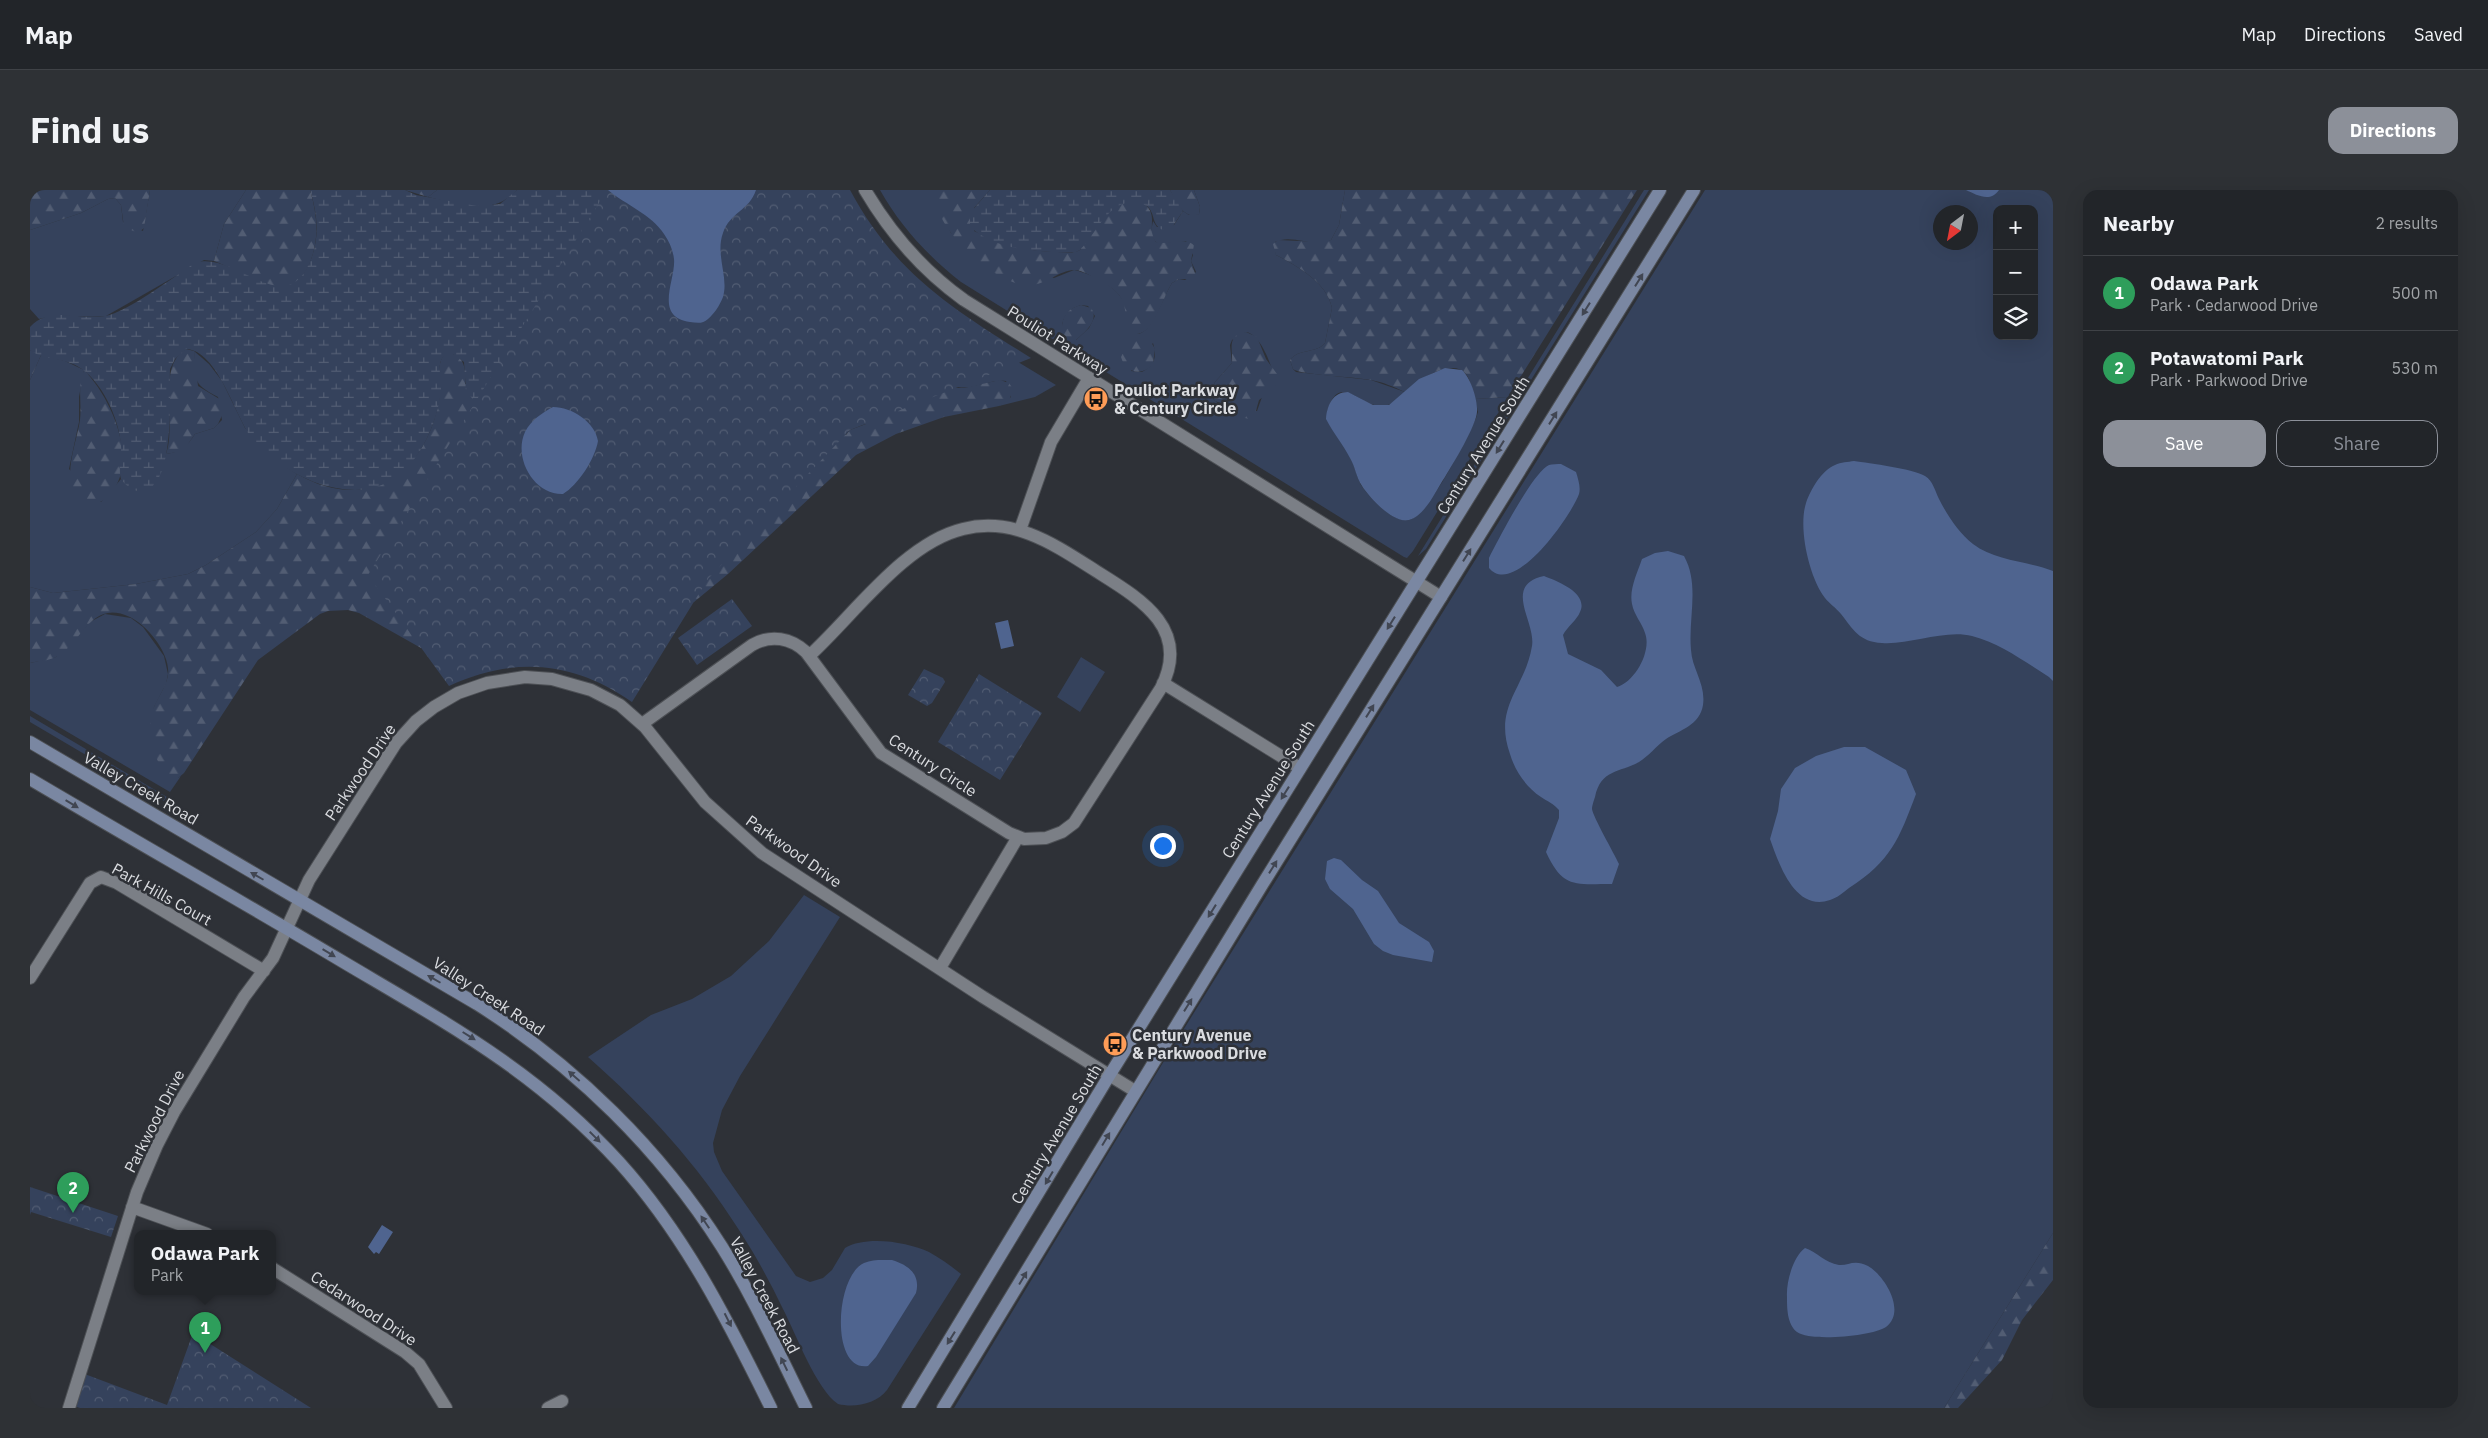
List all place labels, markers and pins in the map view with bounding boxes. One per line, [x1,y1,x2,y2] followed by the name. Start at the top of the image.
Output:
[1114,380,1237,418] place label: Pouliot Parkway & Century Circle
[1083,386,1109,412] bus stop icon: Pouliot Parkway & Century Circle
[1132,1025,1267,1063] place label: Century Avenue & Parkwood Drive
[1102,1031,1128,1057] bus stop icon: Century Avenue & Parkwood Drive
[57,1172,89,1213] pin: 2
[189,1312,221,1353] pin: 1

